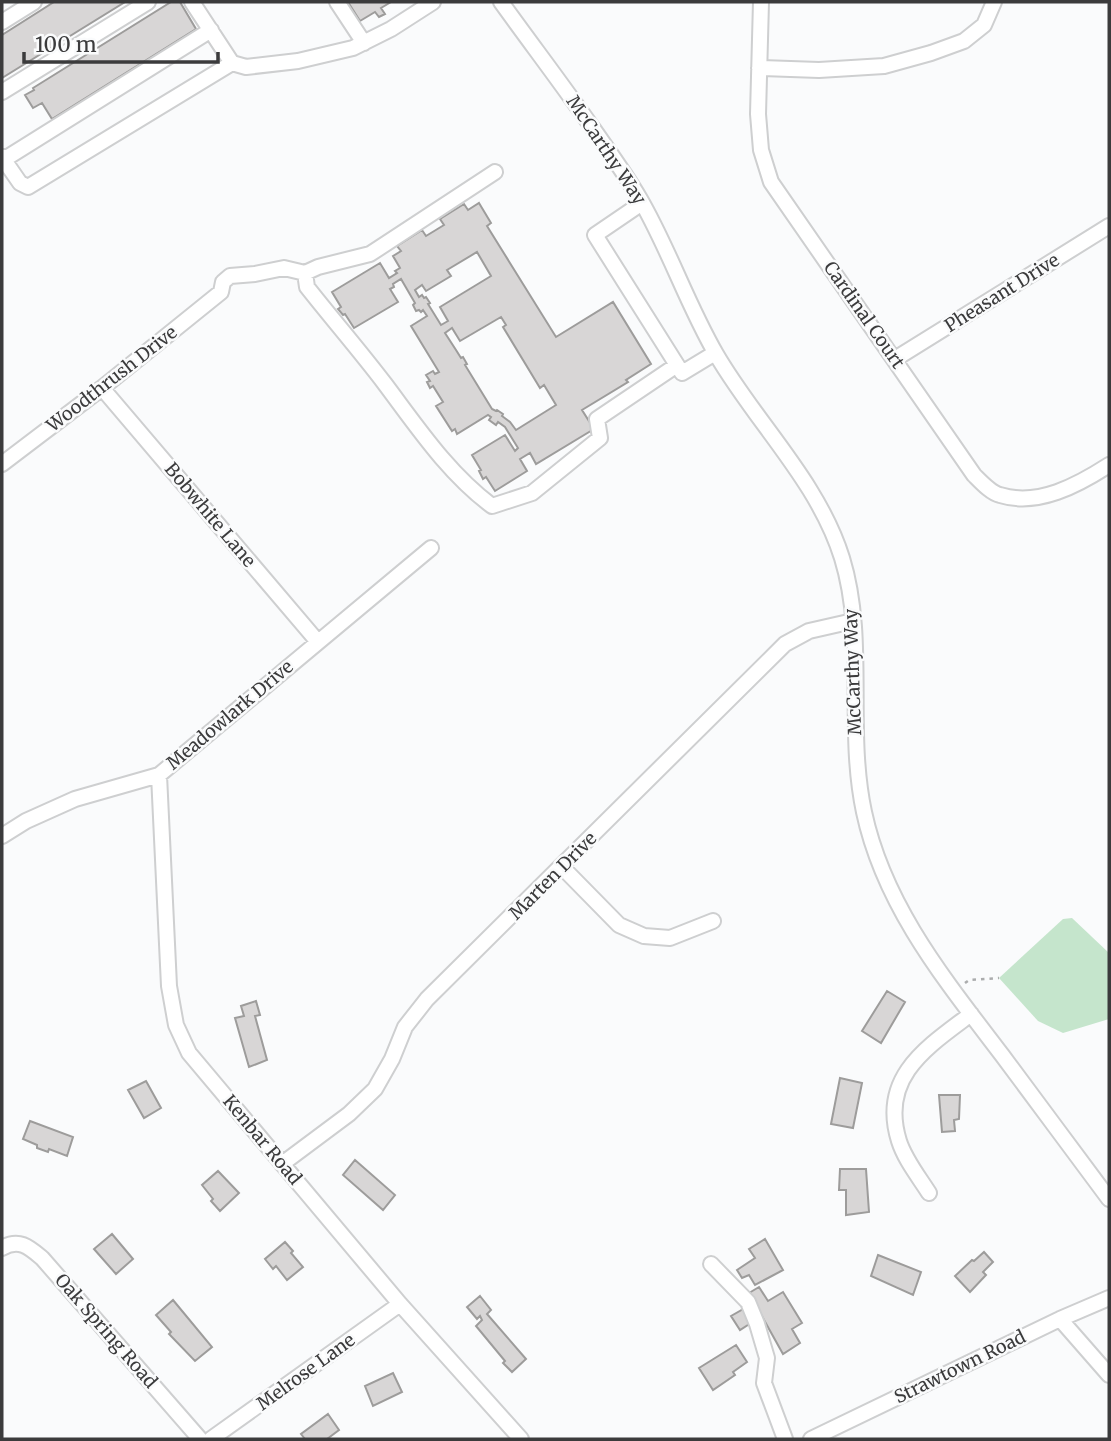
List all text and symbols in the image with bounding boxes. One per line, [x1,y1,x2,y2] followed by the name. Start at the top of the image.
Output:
[24,21,219,65] scale bar
[35,31,97,58] text: 100 m
[561,91,652,209] street label: McCarthy Way
[940,248,1063,337] street label: Pheasant Drive
[819,257,910,373] street label: Cardinal Court
[41,320,182,437] street label: Woodthrush Drive
[160,458,261,572] street label: Bobwhite Lane
[839,608,866,736] street label: McCarthy Way
[162,655,298,774] street label: Meadowlark Drive
[504,827,601,924] street label: Marten Drive
[218,1090,307,1189] street label: Kenbar Road
[50,1269,163,1393] street label: Oak Spring Road
[890,1325,1029,1408] street label: Strawtown Road
[252,1328,359,1415] street label: Melrose Lane

